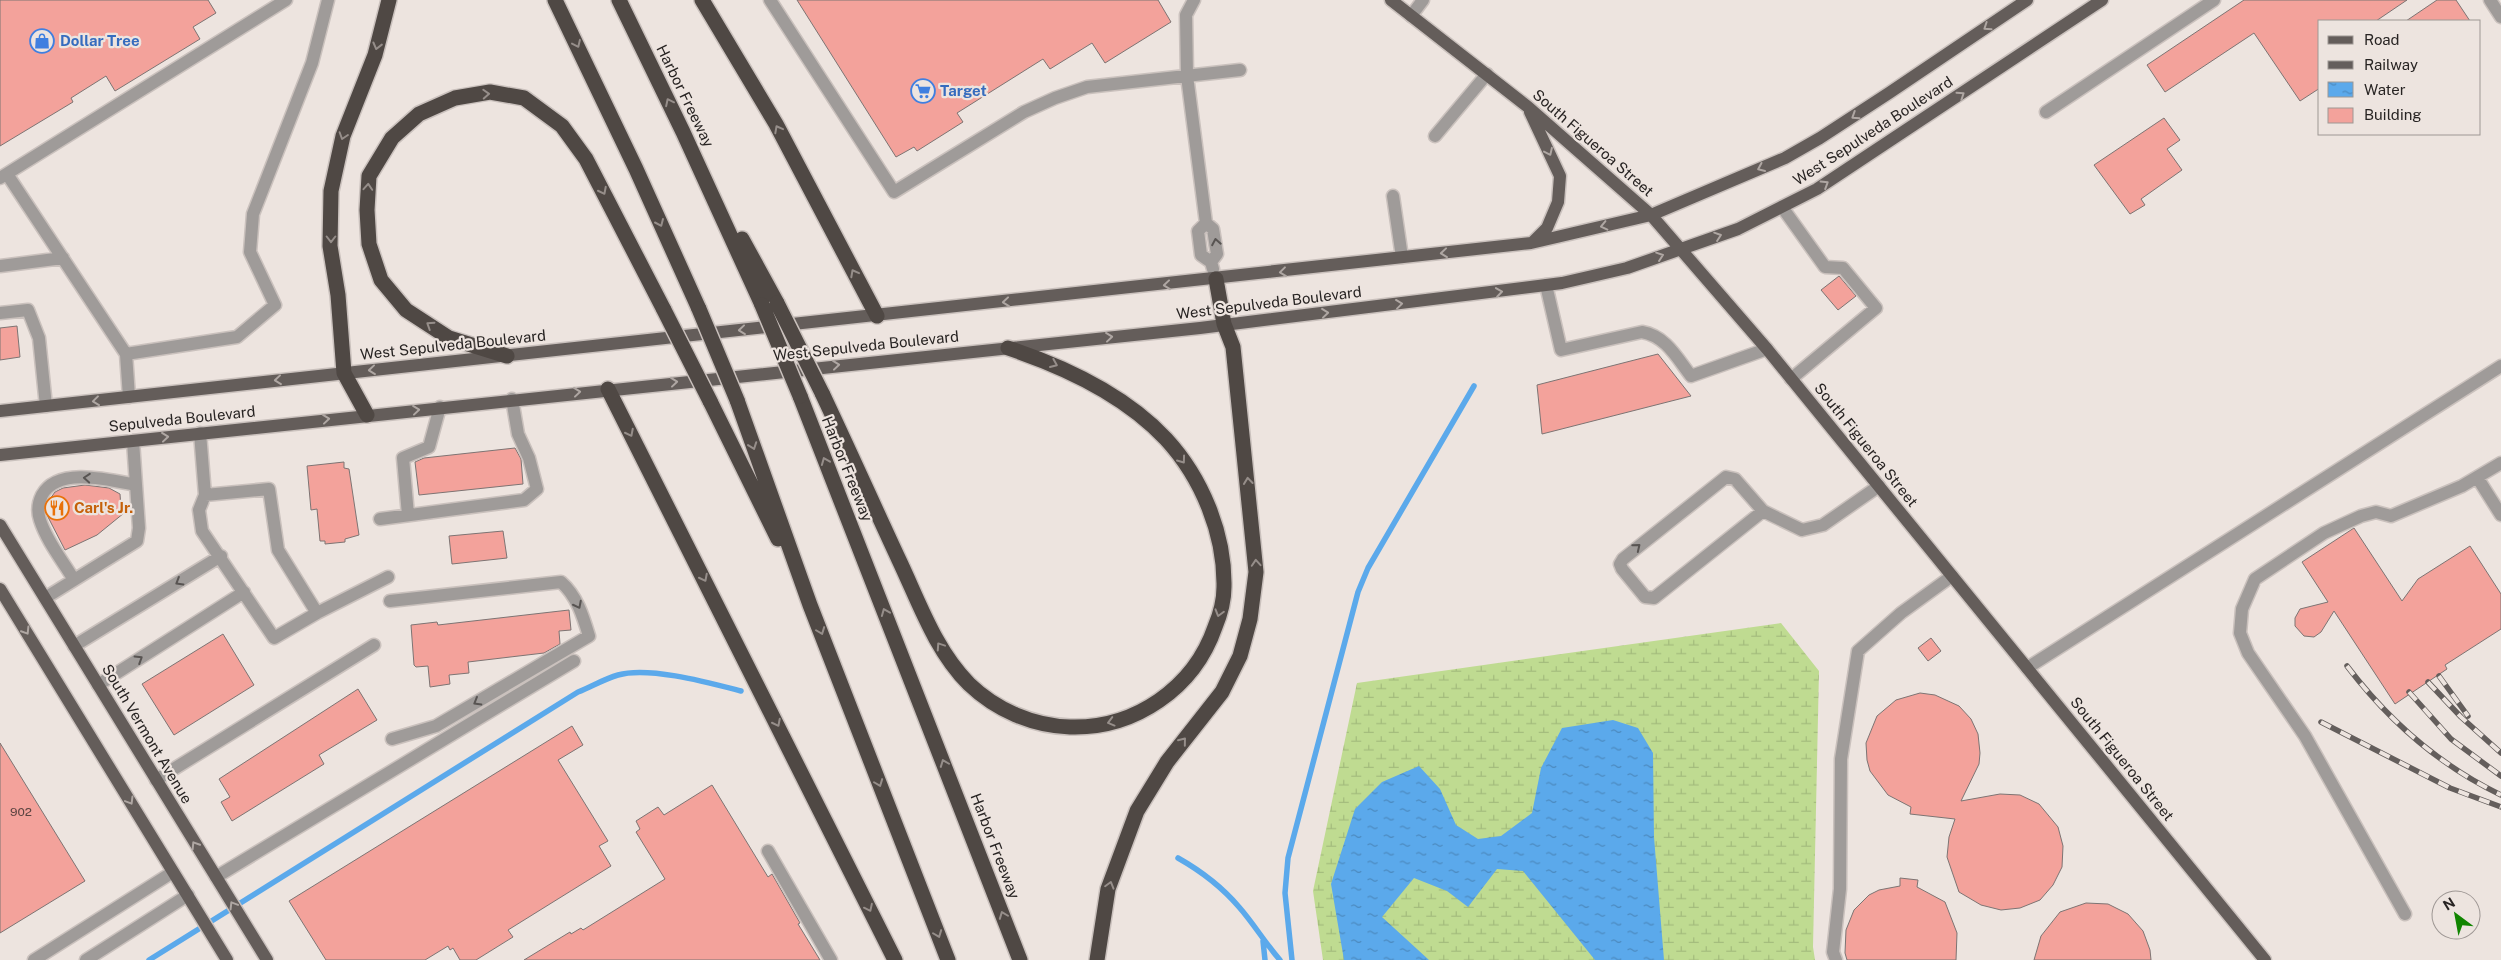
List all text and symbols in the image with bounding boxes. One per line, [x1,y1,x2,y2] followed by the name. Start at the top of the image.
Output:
[2318,20,2481,135] legend
[1983,21,1993,30] one-way arrow
[29,28,55,54] shop icon: Dollar Tree
[2364,31,2400,48] text: Road
[60,32,140,49] place label: Dollar Tree
[571,38,581,47] one-way arrow
[373,42,383,50] one-way arrow
[653,42,718,150] street label: Harbor Freeway
[2364,56,2418,73] text: Railway
[1790,73,1956,189] street label: West Sepulveda Boulevard
[910,78,936,104] supermarket icon: Target
[2364,81,2406,98] text: Water
[940,82,987,99] place label: Target
[1530,86,1657,200] street label: South Figueroa Street
[482,88,490,99] one-way arrow
[1955,92,1965,101] one-way arrow
[665,98,675,107] one-way arrow
[2364,106,2422,123] text: Building
[1851,109,1860,119] one-way arrow
[775,125,785,134] one-way arrow
[339,132,349,140] one-way arrow
[1543,146,1553,155] one-way arrow
[1757,162,1766,173] one-way arrow
[1820,181,1829,190] one-way arrow
[363,183,374,191] one-way arrow
[597,186,607,195] one-way arrow
[654,218,665,227] one-way arrow
[1599,220,1608,231] one-way arrow
[1713,232,1722,242] one-way arrow
[326,236,336,244] one-way arrow
[1211,238,1221,246] one-way arrow
[1440,247,1448,258] one-way arrow
[1655,252,1664,262] one-way arrow
[1278,266,1286,277] one-way arrow
[850,269,860,278] one-way arrow
[1163,279,1171,290] one-way arrow
[1175,283,1363,322] street label: West Sepulveda Boulevard
[1494,287,1503,297] one-way arrow
[1001,296,1009,307] one-way arrow
[1395,299,1403,310] one-way arrow
[1321,308,1329,319] one-way arrow
[426,322,435,332] one-way arrow
[737,324,745,335] one-way arrow
[359,326,547,363] street label: West Sepulveda Boulevard
[772,327,960,364] street label: West Sepulveda Boulevard
[1105,332,1113,343] one-way arrow
[1049,358,1058,369] one-way arrow
[832,360,840,371] one-way arrow
[367,364,375,375] one-way arrow
[274,374,282,385] one-way arrow
[671,377,679,388] one-way arrow
[1811,379,1922,510] street label: South Figueroa Street
[574,387,582,398] one-way arrow
[91,395,99,406] one-way arrow
[108,402,256,435] street label: Sepulveda Boulevard
[412,405,420,416] one-way arrow
[323,414,331,425] one-way arrow
[819,414,876,524] street label: Harbor Freeway
[624,427,634,436] one-way arrow
[161,432,169,443] one-way arrow
[747,441,757,449] one-way arrow
[1176,454,1185,464] one-way arrow
[821,457,831,465] one-way arrow
[83,472,91,483] one-way arrow
[1243,477,1254,485] one-way arrow
[44,495,70,521] restaurant icon: Carl's Jr.
[74,499,133,516] place label: Carl's Jr.
[1632,544,1641,553] one-way arrow
[1250,559,1261,567] one-way arrow
[698,573,708,582] one-way arrow
[175,575,184,585] one-way arrow
[572,600,582,609] one-way arrow
[881,608,891,617] one-way arrow
[1215,608,1225,617] one-way arrow
[19,625,29,634] one-way arrow
[814,626,825,635] one-way arrow
[937,642,946,651] one-way arrow
[134,655,143,665] one-way arrow
[99,661,196,807] street label: South Vermont Avenue
[2067,693,2178,824] street label: South Figueroa Street
[474,696,483,706] one-way arrow
[1107,716,1115,727] one-way arrow
[771,718,781,727] one-way arrow
[1178,738,1186,747] one-way arrow
[940,759,950,768] one-way arrow
[873,778,884,787] one-way arrow
[968,791,1023,901] street label: Harbor Freeway
[124,796,134,805] one-way arrow
[10,805,32,819] house number: 902
[192,841,202,850] one-way arrow
[1104,880,1115,889] one-way arrow
[2431,890,2481,940] north arrow
[2440,894,2458,914] text: N
[230,902,240,911] one-way arrow
[863,903,873,912] one-way arrow
[999,911,1009,919] one-way arrow
[932,929,943,938] one-way arrow

